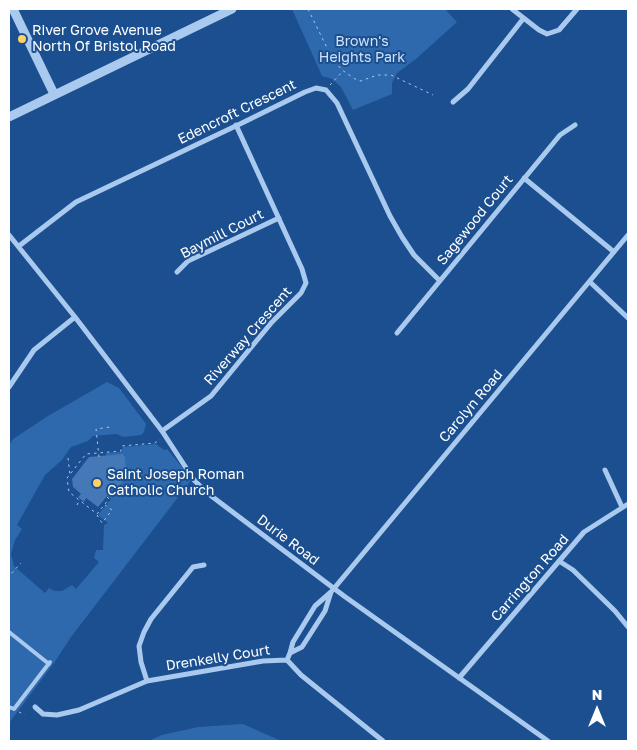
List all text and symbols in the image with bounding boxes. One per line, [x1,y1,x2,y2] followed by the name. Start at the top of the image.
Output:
[32,23,176,56] place label: River Grove Avenue North Of Bristol Road
[16,33,28,45] marker: River Grove Avenue North Of Bristol Road
[319,34,405,66] park label: Brown's Heights Park
[175,76,299,148] street label: Edencroft Crescent
[433,171,517,269] street label: Sagewood Court
[178,206,266,262] street label: Baymill Court
[201,283,295,389] street label: Riverway Crescent
[436,366,506,446] street label: Carolyn Road
[107,467,244,500] place label: Saint Joseph Roman Catholic Church
[91,477,103,489] marker: Saint Joseph Roman Catholic Church
[254,511,322,569] street label: Durie Road
[488,531,572,625] street label: Carrington Road
[165,641,271,675] street label: Drenkelly Court
[572,685,622,735] north arrow
[592,686,602,703] text: N

